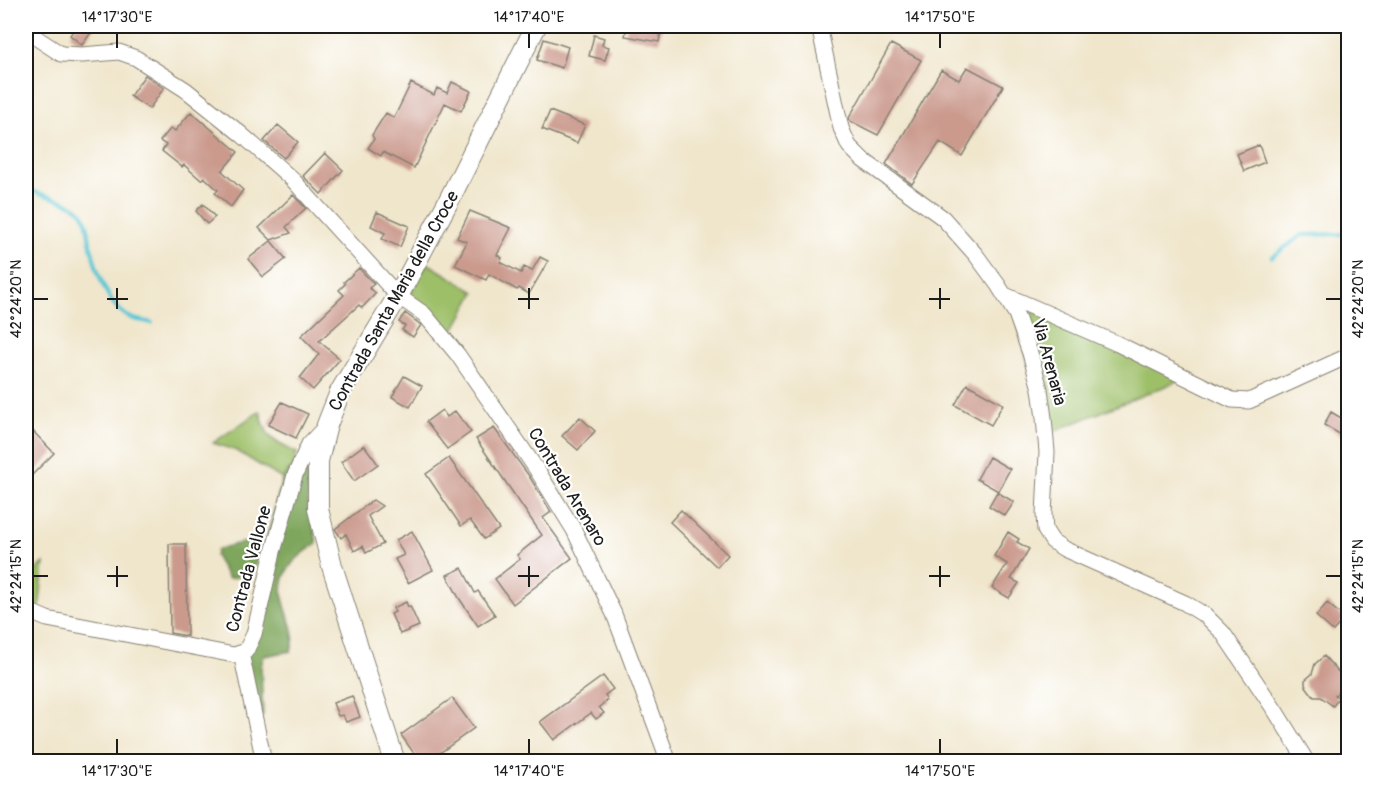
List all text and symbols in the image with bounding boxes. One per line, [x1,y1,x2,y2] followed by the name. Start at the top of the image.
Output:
[82,8,152,27] text: 14°17'30"E
[494,8,565,27] text: 14°17'40"E
[905,8,975,27] text: 14°17'50"E
[324,187,464,415] street label: Contrada Santa Maria della Croce
[7,260,26,338] text: 42°24'20"N
[1349,260,1368,338] text: 42°24'20"N
[1026,316,1072,408] street label: Via Arenaria
[523,424,612,551] street label: Contrada Arenaro
[221,503,277,635] street label: Contrada Vallone
[7,539,26,613] text: 42°24'15"N
[1349,539,1368,613] text: 42°24'15"N
[82,762,152,781] text: 14°17'30"E
[494,762,565,781] text: 14°17'40"E
[905,762,975,781] text: 14°17'50"E

